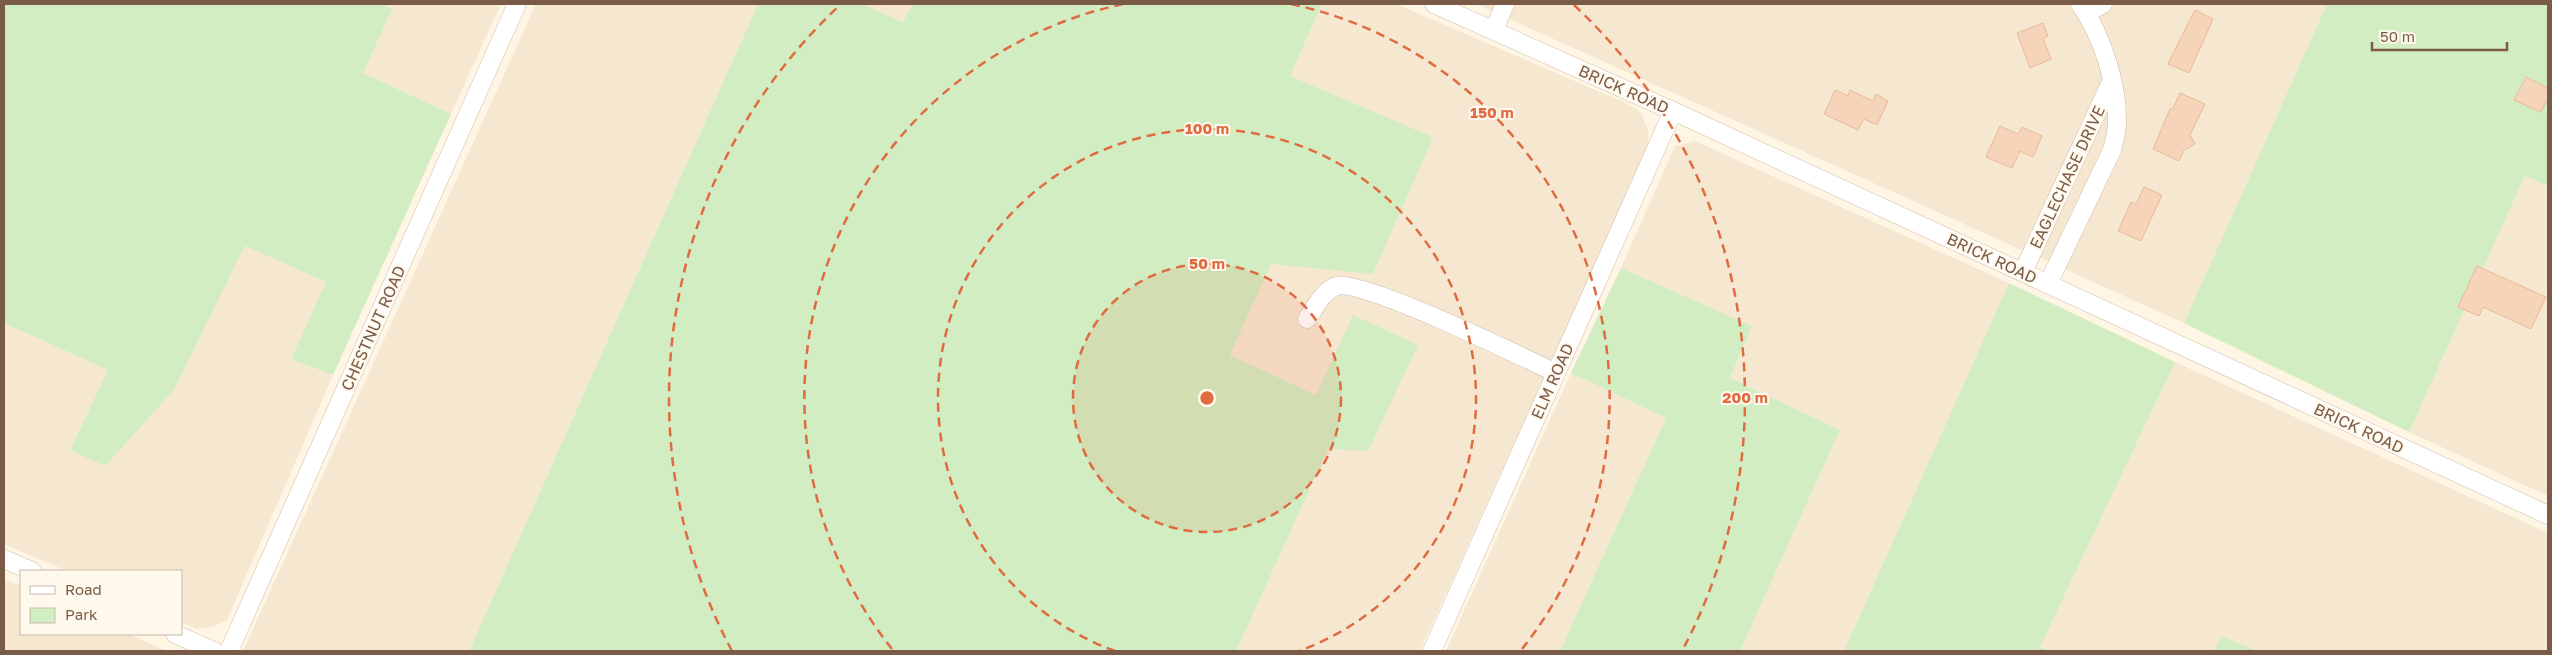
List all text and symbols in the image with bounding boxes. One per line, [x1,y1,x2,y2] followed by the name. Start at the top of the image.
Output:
[2372,20,2507,52] scale bar
[2380,27,2415,45] text: 50 m
[1576,60,1672,118] street label: BRICK ROAD
[2025,102,2109,252] street label: EAGLECHASE DRIVE
[1470,103,1514,121] text: 150 m
[1185,119,1229,137] text: 100 m
[1944,228,2040,288] street label: BRICK ROAD
[1189,254,1225,272] text: 50 m
[336,262,410,394] street label: CHESTNUT ROAD
[1526,340,1578,422] street label: ELM ROAD
[1722,388,1768,406] text: 200 m
[1198,389,1216,407] centre of rings
[2311,398,2407,458] street label: BRICK ROAD
[20,570,182,635] legend
[65,580,102,598] text: Road
[65,605,98,623] text: Park

